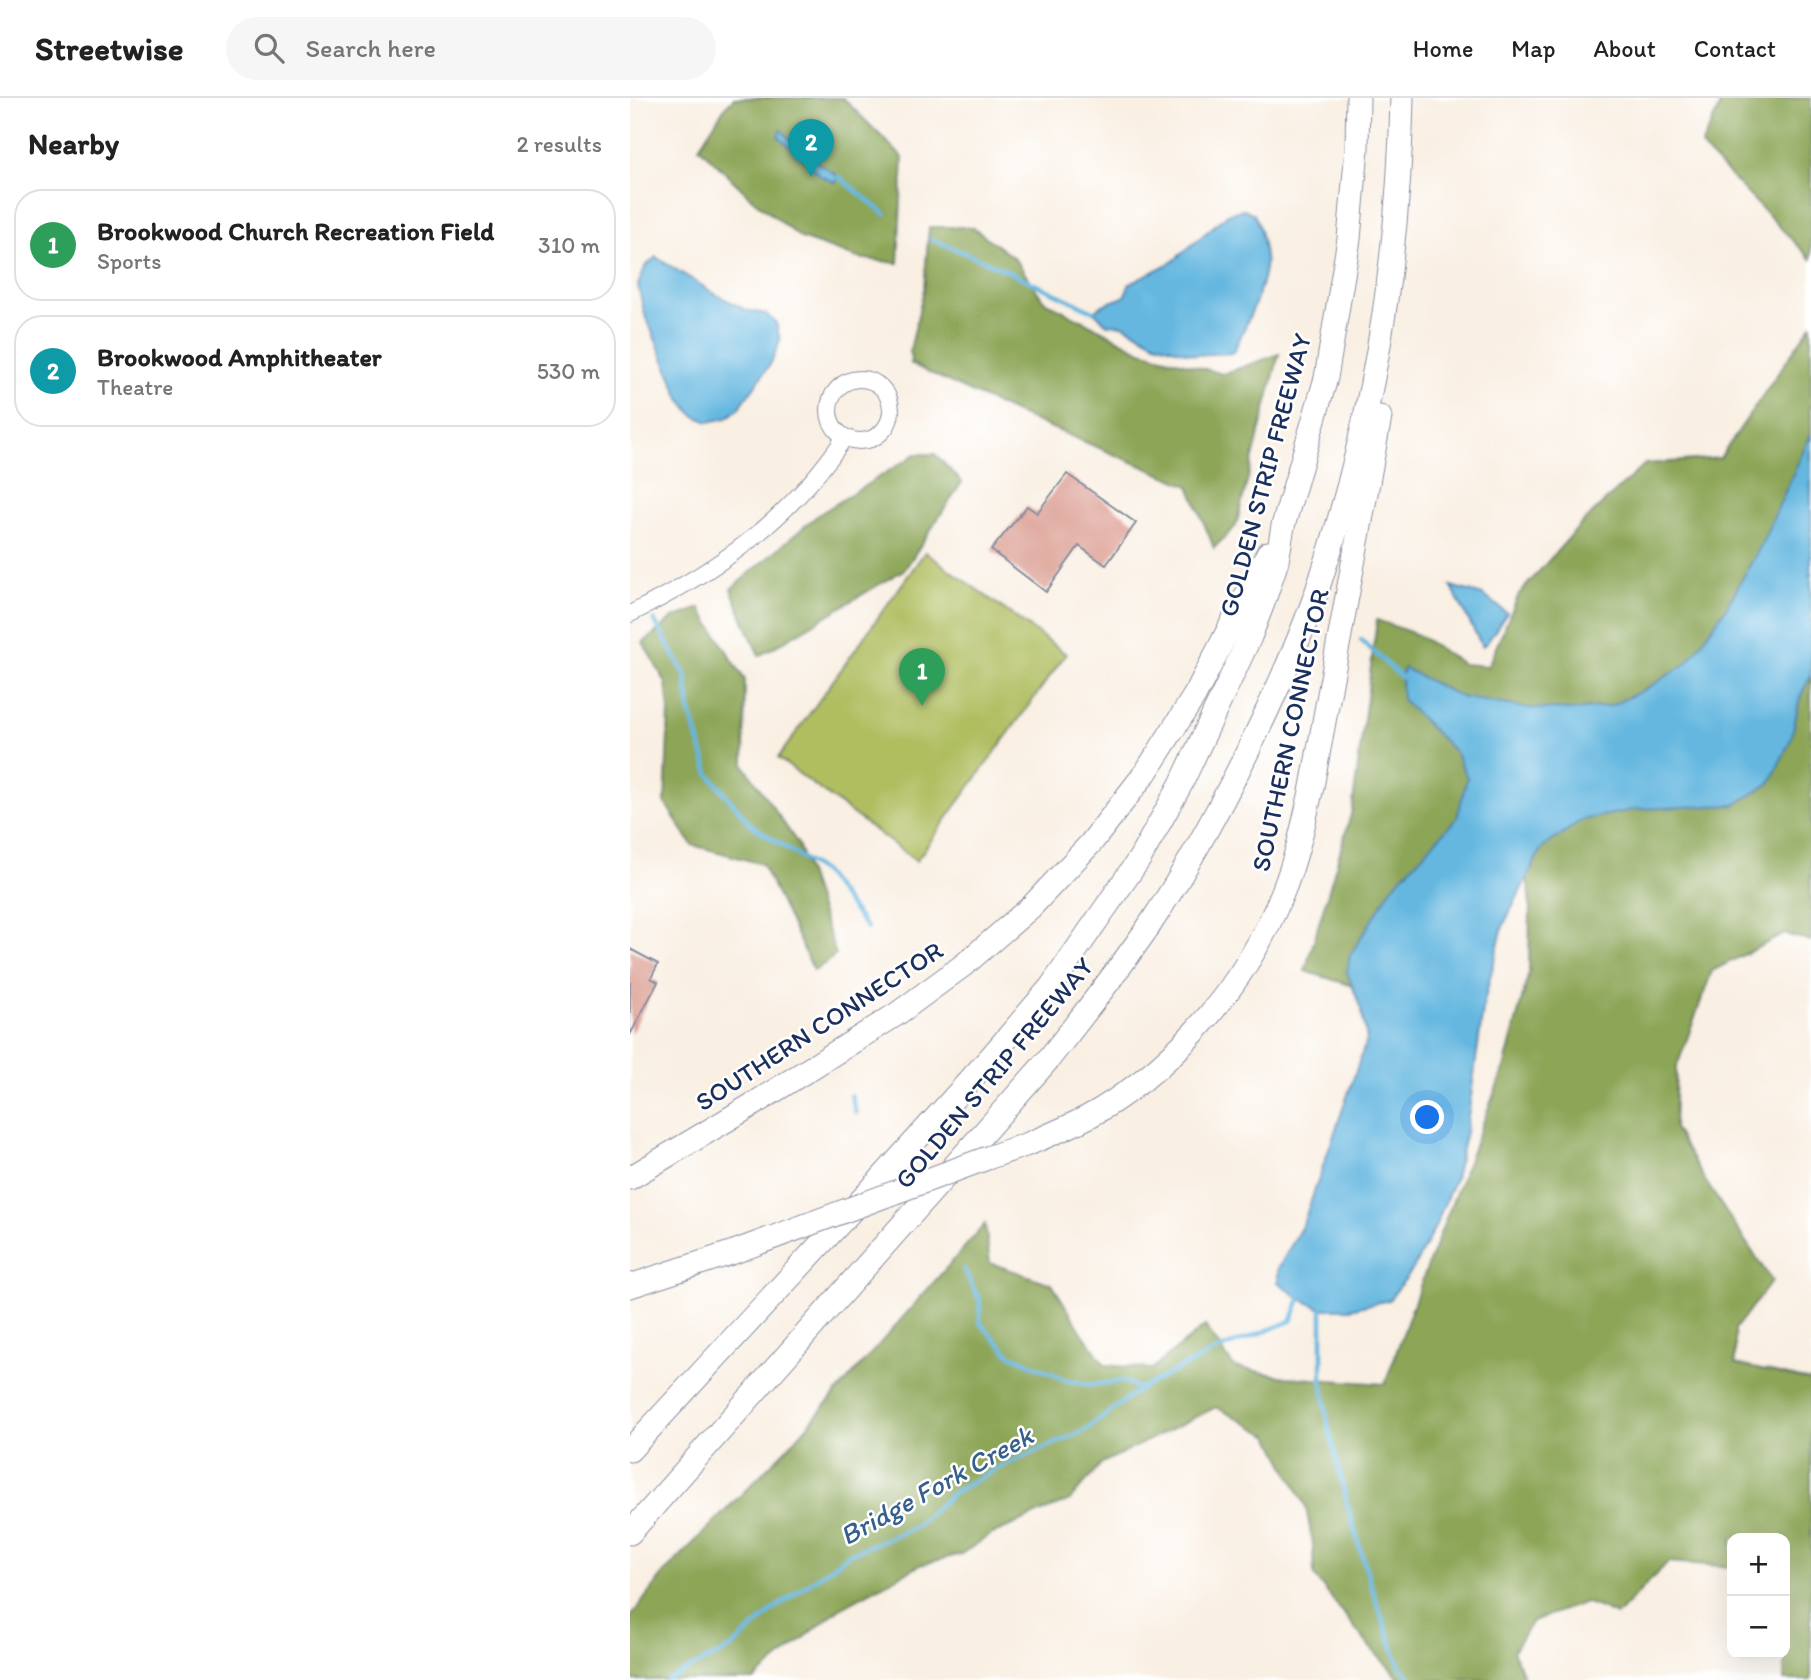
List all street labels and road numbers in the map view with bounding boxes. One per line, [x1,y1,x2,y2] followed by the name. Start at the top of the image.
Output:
[1212,330,1318,620] street label: GOLDEN STRIP FREEWAY
[1244,586,1336,874] street label: SOUTHERN CONNECTOR
[689,934,949,1118] street label: SOUTHERN CONNECTOR
[888,951,1100,1195] street label: GOLDEN STRIP FREEWAY

